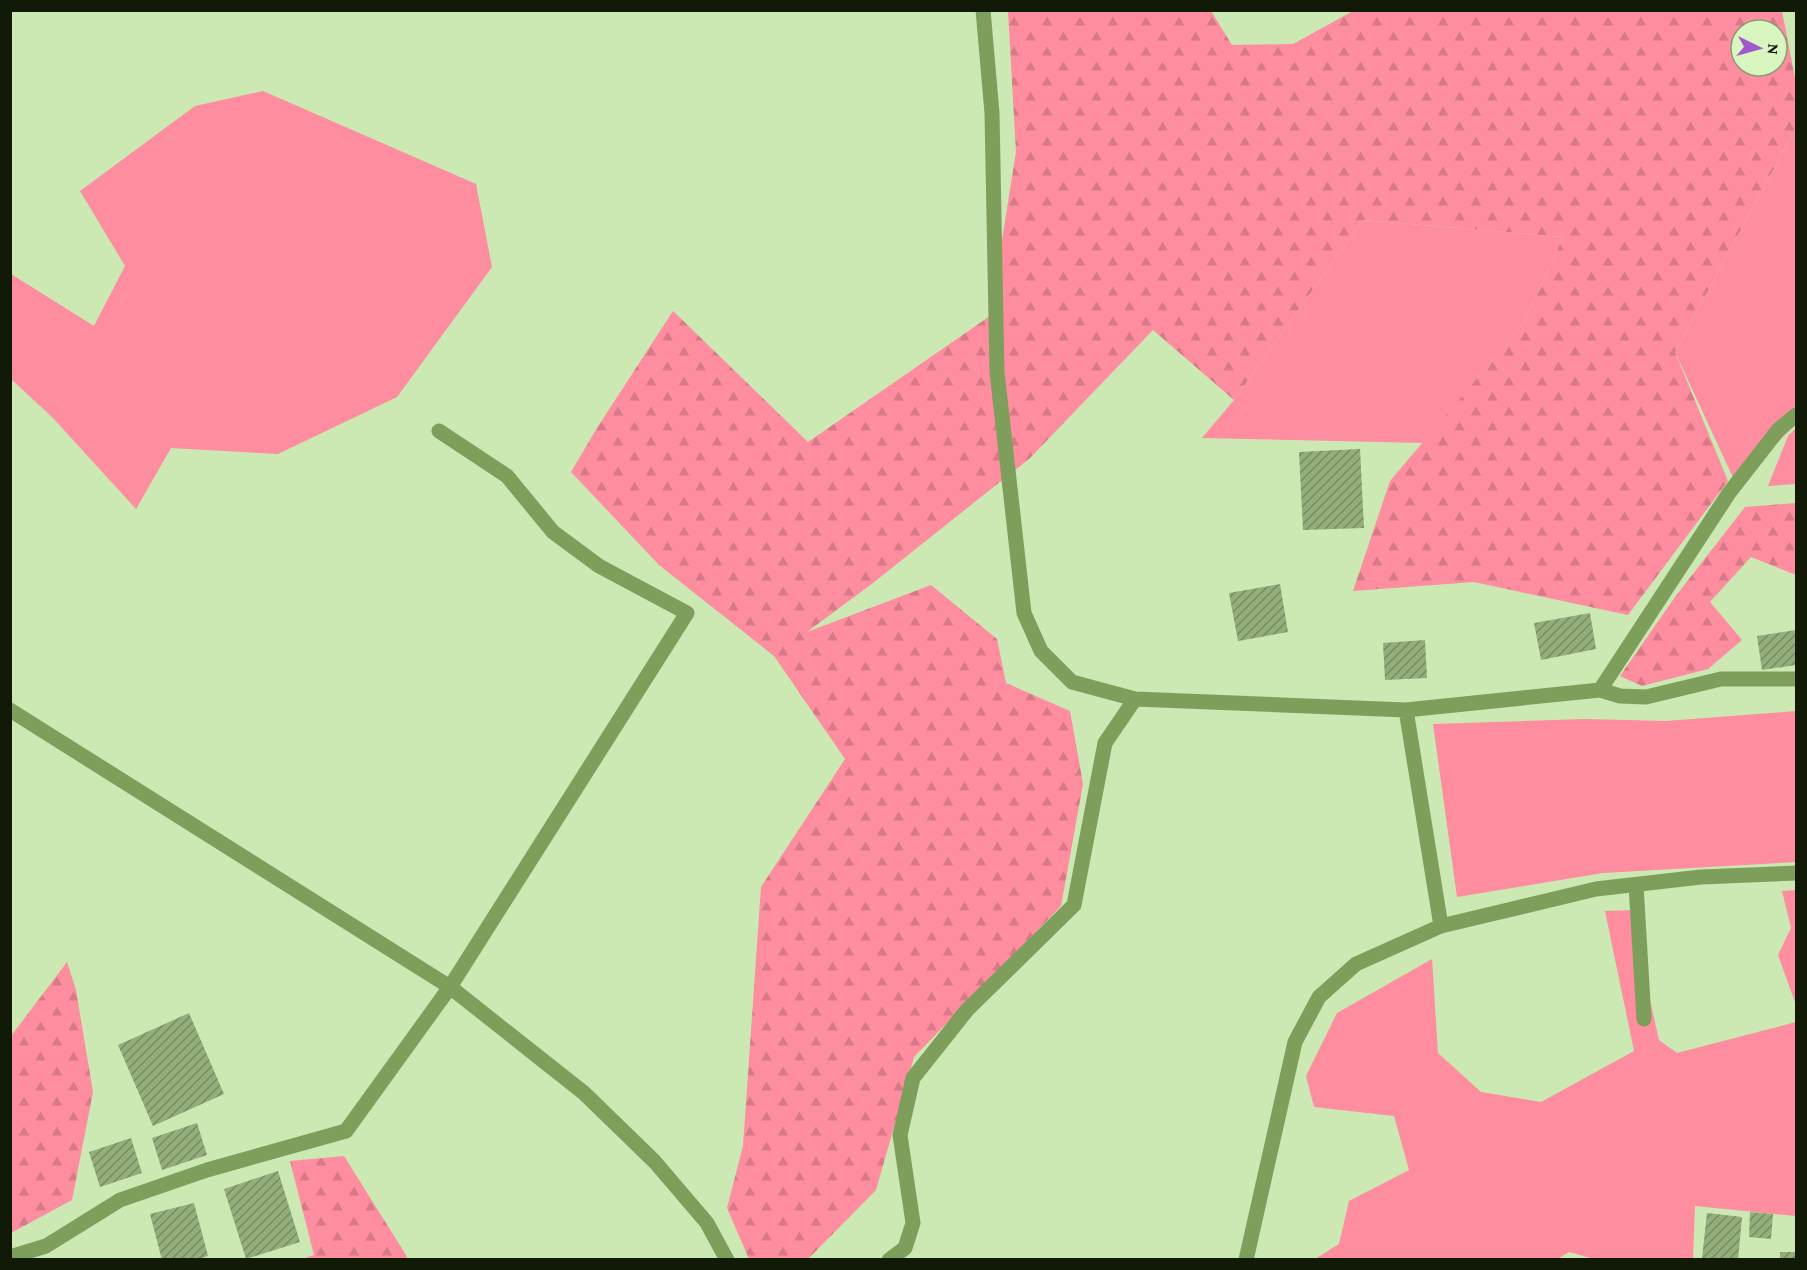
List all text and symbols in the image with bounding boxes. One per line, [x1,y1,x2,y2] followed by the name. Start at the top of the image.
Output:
[1729,18,1789,78] north arrow
[1764,43,1782,56] text: N

